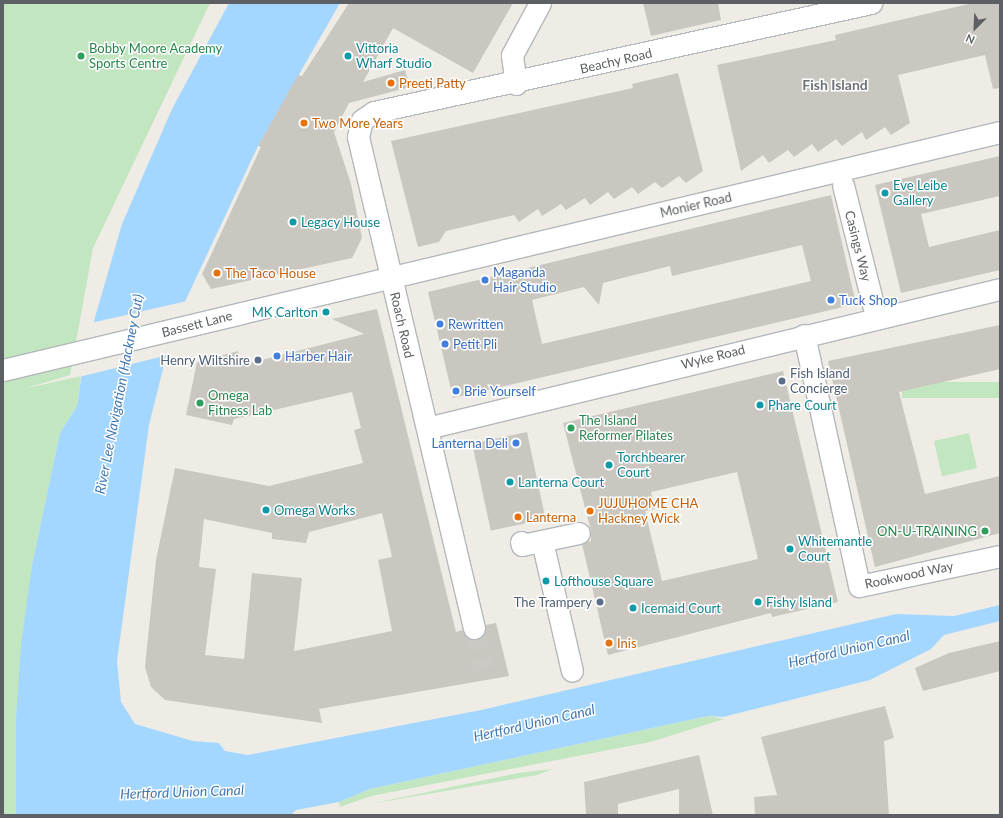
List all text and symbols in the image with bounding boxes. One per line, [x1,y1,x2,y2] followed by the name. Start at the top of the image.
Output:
[955,8,995,48] north arrow
[963,32,976,47] text: N
[89,41,223,72] place label: Bobby Moore Academy Sports Centre
[356,41,432,72] place label: Vittoria Wharf Studio
[578,45,654,77] street label: Beachy Road
[76,51,86,61] marker: Bobby Moore Academy Sports Centre
[343,51,353,61] marker: Vittoria Wharf Studio
[399,75,466,91] place label: Preeti Patty
[802,77,868,93] district label: Fish Island
[386,78,396,88] marker: Preeti Patty
[312,115,404,131] place label: Two More Years
[299,118,309,128] marker: Two More Years
[893,178,947,209] place label: Eve Leibe Gallery
[880,188,890,198] marker: Eve Leibe Gallery
[658,189,734,221] street label: Monier Road
[842,209,874,283] street label: Casings Way
[301,214,380,230] place label: Legacy House
[288,217,298,227] marker: Legacy House
[225,265,316,281] place label: The Taco House
[493,265,557,296] place label: Maganda Hair Studio
[212,268,222,278] marker: The Taco House
[480,275,490,285] marker: Maganda Hair Studio
[387,291,417,359] street label: Roach Road
[91,292,147,496] water label: River Lee Navigation (Hackney Cut)
[839,292,898,308] place label: Tuck Shop
[826,295,836,305] marker: Tuck Shop
[252,304,318,320] place label: MK Carlton
[321,307,331,317] marker: MK Carlton
[160,308,234,340] street label: Bassett Lane
[448,316,504,332] place label: Rewritten
[435,319,445,329] marker: Rewritten
[453,336,497,352] place label: Petit Pli
[440,339,450,349] marker: Petit Pli
[679,342,747,372] street label: Wyke Road
[285,348,352,364] place label: Harber Hair
[272,351,282,361] marker: Harber Hair
[160,352,250,368] place label: Henry Wiltshire
[253,355,263,365] marker: Henry Wiltshire
[790,366,850,397] place label: Fish Island Concierge
[777,376,787,386] marker: Fish Island Concierge
[464,383,536,399] place label: Brie Yourself
[451,386,461,396] marker: Brie Yourself
[208,388,272,419] place label: Omega Fitness Lab
[768,397,837,413] place label: Phare Court
[195,398,205,408] marker: Omega Fitness Lab
[755,400,765,410] marker: Phare Court
[579,413,673,444] place label: The Island Reformer Pilates
[566,423,576,433] marker: The Island Reformer Pilates
[432,435,508,451] place label: Lanterna Deli
[511,438,521,448] marker: Lanterna Deli
[617,450,685,481] place label: Torchbearer Court
[604,460,614,470] marker: Torchbearer Court
[518,474,604,490] place label: Lanterna Court
[505,477,515,487] marker: Lanterna Court
[598,496,698,527] place label: JUJUHOME CHA Hackney Wick
[274,502,355,518] place label: Omega Works
[261,505,271,515] marker: Omega Works
[585,506,595,516] marker: JUJUHOME CHA Hackney Wick
[526,509,576,525] place label: Lanterna
[513,512,523,522] marker: Lanterna
[877,523,977,539] place label: ON-U-TRAINING
[980,526,990,536] marker: ON-U-TRAINING
[798,534,872,565] place label: Whitemantle Court
[785,544,795,554] marker: Whitemantle Court
[863,558,955,592] street label: Rookwood Way
[554,573,653,589] place label: Lofthouse Square
[541,576,551,586] marker: Lofthouse Square
[513,594,592,610] place label: The Trampery
[766,594,832,610] place label: Fishy Island
[595,597,605,607] marker: The Trampery
[753,597,763,607] marker: Fishy Island
[641,600,721,616] place label: Icemaid Court
[628,603,638,613] marker: Icemaid Court
[787,627,911,671] water label: Hertford Union Canal
[617,635,637,651] place label: Inis
[604,638,614,648] marker: Inis
[472,701,596,745] water label: Hertford Union Canal
[120,781,244,803] water label: Hertford Union Canal

